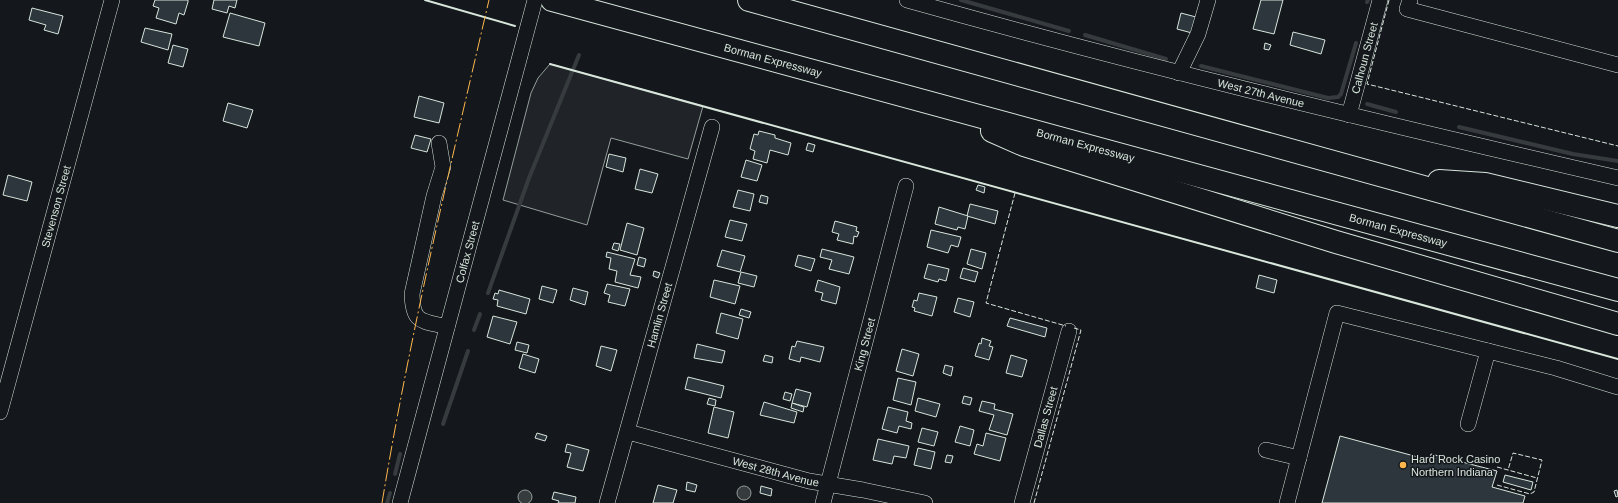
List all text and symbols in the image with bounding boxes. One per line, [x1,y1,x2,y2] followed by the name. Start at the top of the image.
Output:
[1349,21,1380,95] street label: Calhoun Street
[723,41,824,79] street label: Borman Expressway
[1216,76,1306,109] street label: West 27th Avenue
[1035,126,1136,164] street label: Borman Expressway
[39,164,73,249] street label: Stevenson Street
[1348,211,1449,249] street label: Borman Expressway
[453,220,481,284] street label: Colfax Street
[645,281,674,349] street label: Hamlin Street
[852,316,877,372] street label: King Street
[1031,385,1060,449] street label: Dallas Street
[1411,453,1500,478] place label: Hard Rock Casino Northern Indiana
[731,455,820,489] street label: West 28th Avenue
[1398,460,1408,470] marker: Hard Rock Casino Northern Indiana

